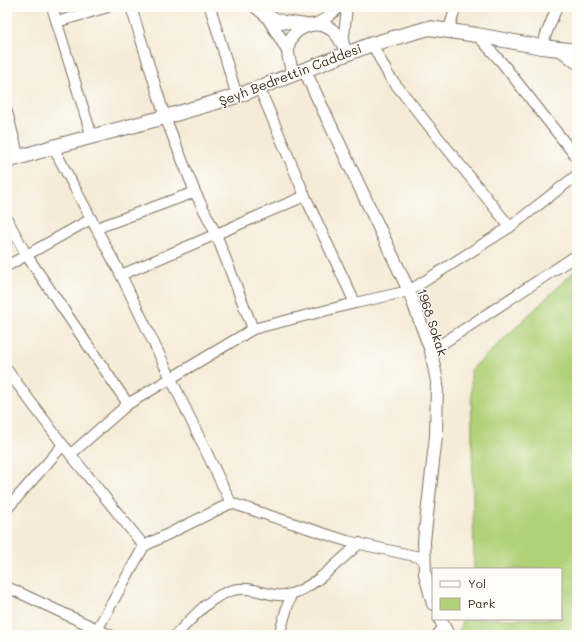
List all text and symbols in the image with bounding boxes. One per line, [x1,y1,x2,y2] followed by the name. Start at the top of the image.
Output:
[216,39,364,109] street label: Şeyh Bedrettin Caddesi
[414,286,452,358] street label: 1968 Sokak
[432,568,562,620] legend
[468,575,486,591] text: Yol
[468,595,495,611] text: Park

